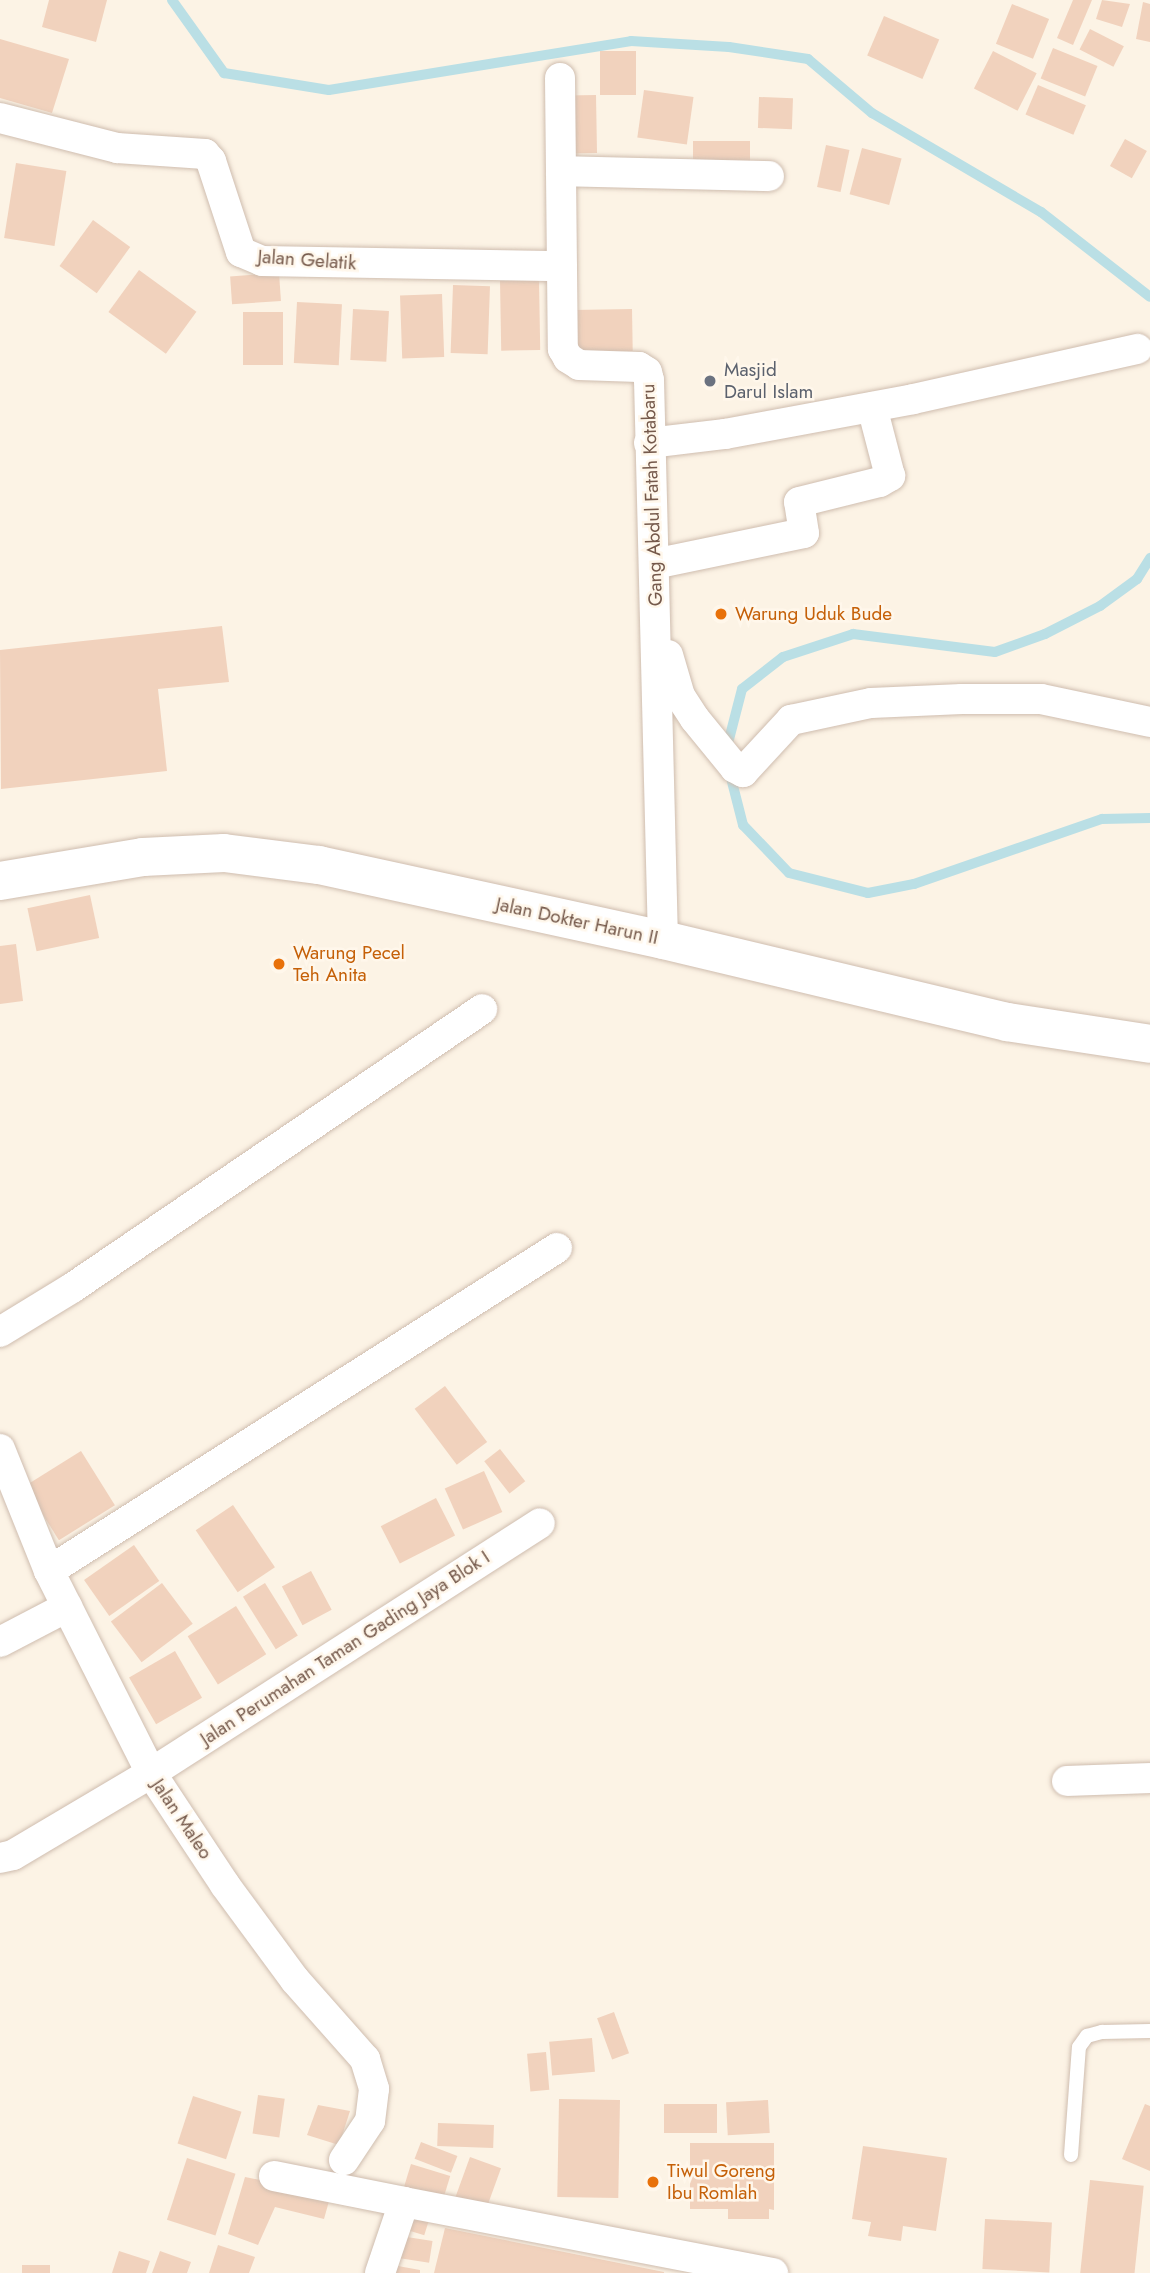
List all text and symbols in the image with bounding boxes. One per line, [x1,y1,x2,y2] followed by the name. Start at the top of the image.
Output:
[257,245,357,275] street label: Jalan Gelatik
[724,359,813,403] place label: Masjid Darul Islam
[702,373,718,389] marker: Masjid Darul Islam
[637,383,667,607] street label: Gang Abdul Fatah Kotabaru
[735,603,892,625] place label: Warung Uduk Bude
[713,606,729,622] marker: Warung Uduk Bude
[494,893,660,949] street label: Jalan Dokter Harun II
[293,942,405,986] place label: Warung Pecel Teh Anita
[271,956,287,972] marker: Warung Pecel Teh Anita
[196,1546,494,1750] street label: Jalan Perumahan Taman Gading Jaya Blok I
[147,1775,217,1863] street label: Jalan Maleo
[667,2160,776,2204] place label: Tiwul Goreng Ibu Romlah
[645,2174,661,2190] marker: Tiwul Goreng Ibu Romlah

